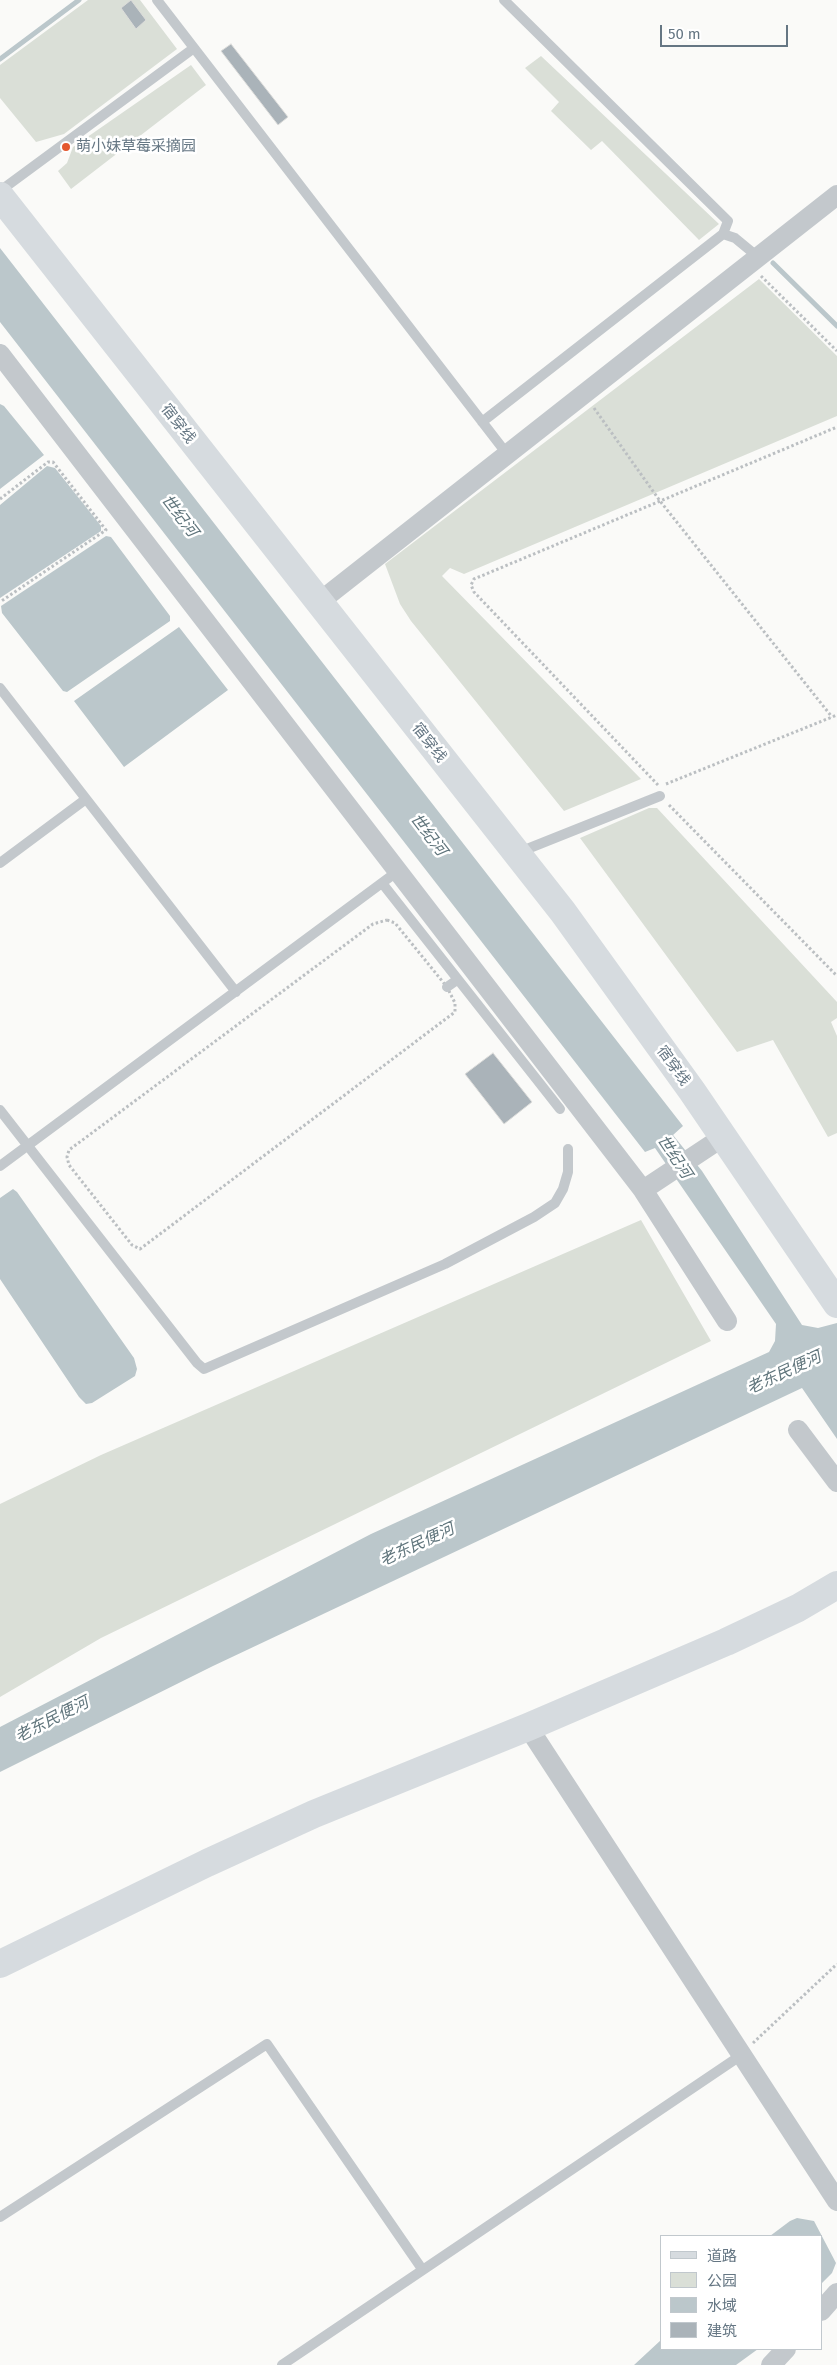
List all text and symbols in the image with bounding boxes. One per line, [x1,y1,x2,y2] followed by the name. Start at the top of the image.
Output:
[662,15,790,47] scale bar
[668,25,701,43] text: 50 m
[76,138,196,156] place label: 萌小妹草莓采摘园
[60,141,72,153] marker: 萌小妹草莓采摘园
[157,401,199,447] street label: 宿穿线
[157,491,201,541] water label: 世纪河
[408,720,450,766] street label: 宿穿线
[406,810,450,860] water label: 世纪河
[652,1043,694,1089] street label: 宿穿线
[653,1132,695,1182] water label: 世纪河
[744,1347,824,1399] water label: 老东民便河
[377,1519,457,1571] water label: 老东民便河
[12,1693,92,1747] water label: 老东民便河
[660,2235,822,2350] legend
[707,2247,737,2265] text: 道路
[707,2272,737,2290] text: 公园
[707,2297,737,2315] text: 水域
[707,2322,737,2340] text: 建筑

